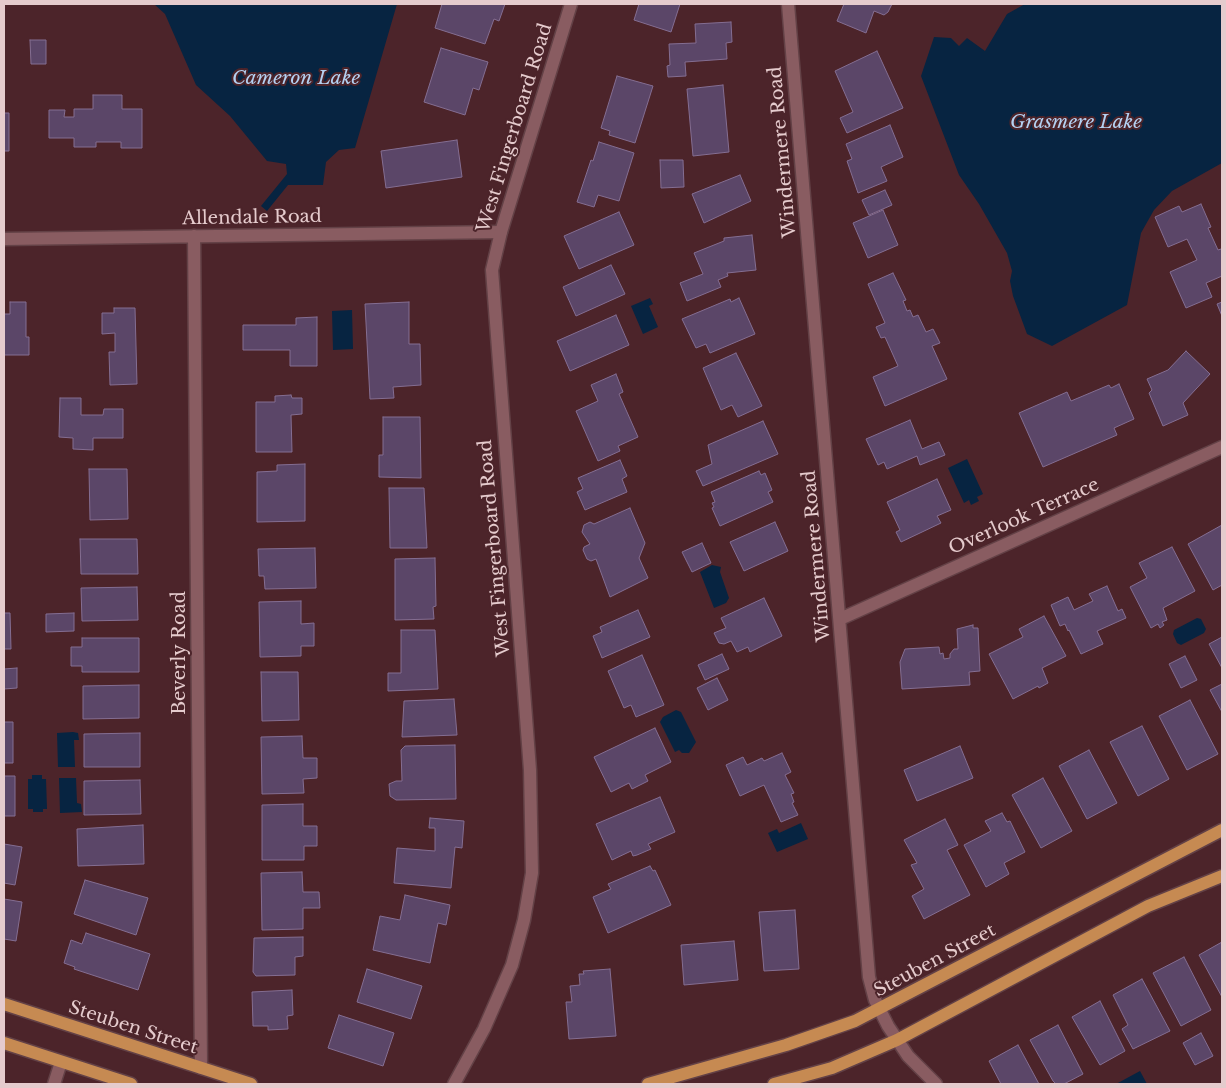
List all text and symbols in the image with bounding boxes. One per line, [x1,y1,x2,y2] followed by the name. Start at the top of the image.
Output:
[473,21,557,235] street label: West Fingerboard Road
[765,65,801,239] street label: Windermere Road
[232,68,360,90] water label: Cameron Lake
[1010,112,1142,134] water label: Grasmere Lake
[182,206,322,230] street label: Allendale Road
[475,439,515,657] street label: West Fingerboard Road
[799,469,835,643] street label: Windermere Road
[946,474,1102,560] street label: Overlook Terrace
[169,591,191,715] street label: Beverly Road
[871,920,999,1002] street label: Steuben Street
[66,997,200,1059] street label: Steuben Street

